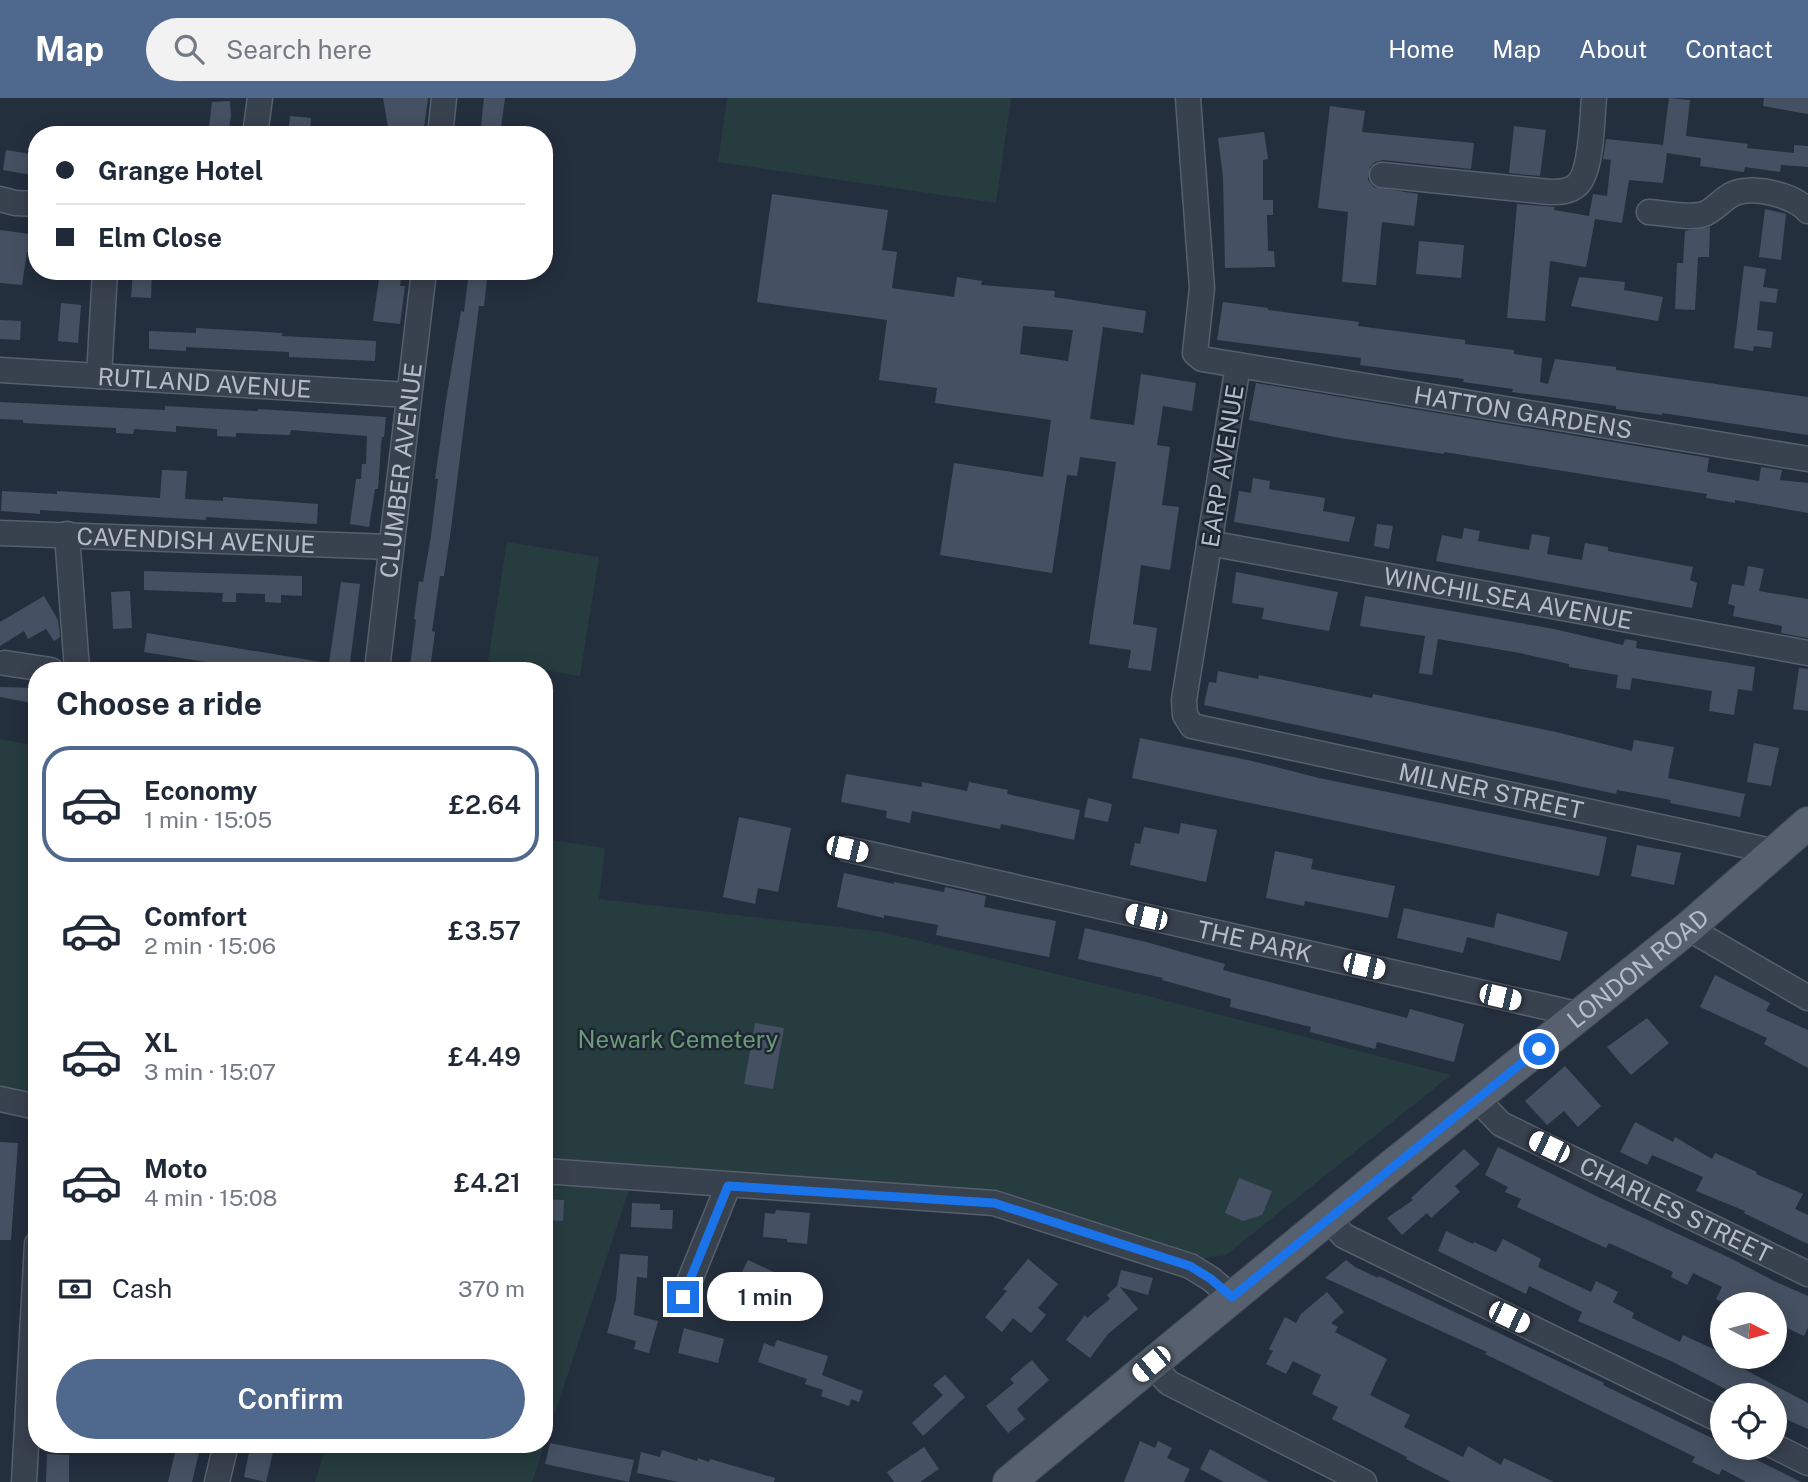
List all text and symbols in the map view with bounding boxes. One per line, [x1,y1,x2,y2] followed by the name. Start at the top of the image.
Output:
[146,18,636,81] search box
[35,30,104,68] text: Map
[170,30,208,68] icon: search
[226,34,372,65] text: Search here
[1388,35,1454,63] text: Home
[1492,35,1541,63] text: Map
[1579,35,1647,63] text: About
[1685,35,1773,63] text: Contact
[98,155,263,186] text: Grange Hotel
[98,222,222,253] text: Elm Close
[374,361,427,580] street label: CLUMBER AVENUE
[97,362,312,403] street label: RUTLAND AVENUE
[1412,380,1634,444] street label: HATTON GARDENS
[1195,383,1249,549] street label: EARP AVENUE
[76,522,316,558] street label: CAVENDISH AVENUE
[1381,561,1635,634] street label: WINCHILSEA AVENUE
[56,685,262,722] text: Choose a ride
[1396,757,1586,824] street label: MILNER STREET
[60,773,123,836] icon: car
[144,775,257,806] text: Economy
[449,789,521,820] text: £2.64
[144,806,272,833] text: 1 min · 15:05
[825,834,870,864] car
[60,899,123,962] icon: car
[144,901,247,932] text: Comfort
[1124,902,1169,932] car
[1561,903,1714,1034] street label: LONDON ROAD
[448,915,521,946] text: £3.57
[1195,915,1315,968] street label: THE PARK
[144,932,276,959] text: 2 min · 15:06
[1342,951,1387,981] car
[1478,982,1523,1012] car
[60,1025,123,1088] icon: car
[578,1025,779,1053] park label: Newark Cemetery
[144,1027,178,1058] text: XL
[1523,1033,1555,1065] route start
[448,1041,521,1072] text: £4.49
[144,1058,276,1085] text: 3 min · 15:07
[1526,1128,1573,1166] car
[60,1151,123,1214] icon: car
[1575,1151,1776,1268] street label: CHARLES STREET
[144,1153,207,1184] text: Moto
[454,1167,521,1198] text: £4.21
[144,1184,277,1211] text: 4 min · 15:08
[56,1270,94,1308] icon: cash
[708,1272,823,1322] callout: 1 min
[112,1273,172,1304] text: Cash
[458,1275,525,1302] text: 370 m
[667,1281,699,1313] route end
[738,1283,792,1310] text: 1 min
[1710,1292,1787,1368] north arrow
[1710,1292,1787,1460] map controls
[1486,1298,1533,1336] car
[1129,1342,1174,1386] car
[56,1359,525,1439] button: Confirm
[1710,1383,1787,1460] button: locate

